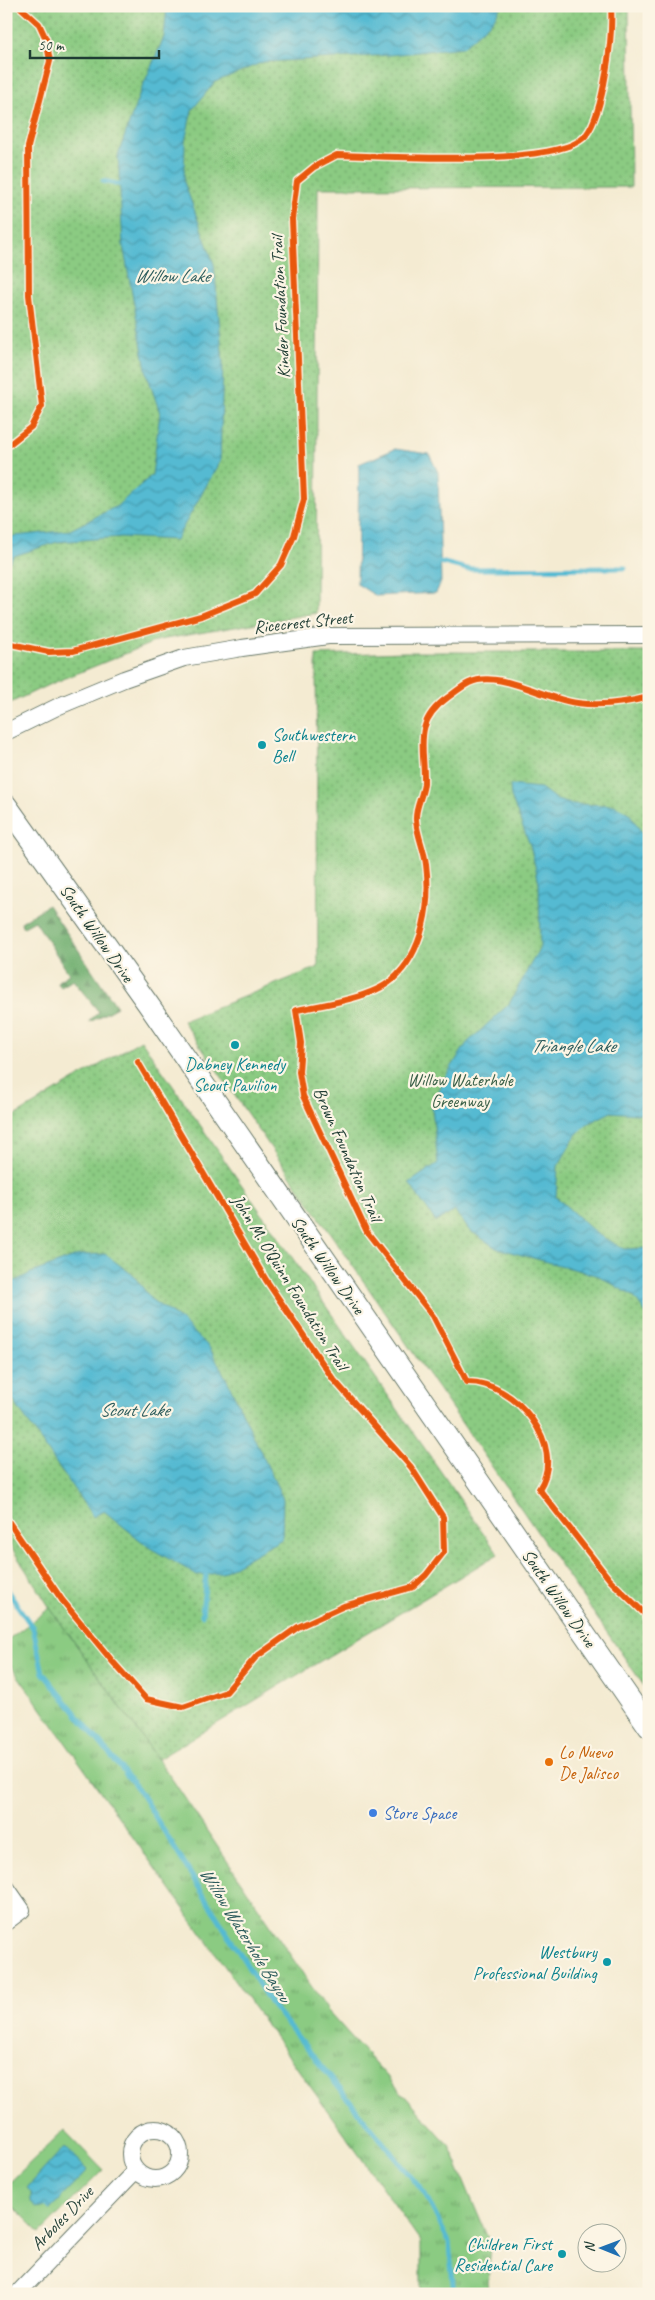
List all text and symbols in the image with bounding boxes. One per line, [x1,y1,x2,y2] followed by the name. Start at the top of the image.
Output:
[30,28,159,60] scale bar
[38,36,65,55] text: 50 m
[265,232,295,379] street label: Kinder Foundation Trail
[135,264,212,288] water label: Willow Lake
[253,606,356,638] street label: Ricecrest Street
[272,724,356,767] place label: Southwestern Bell
[256,739,268,751] marker: Southwestern Bell
[55,880,140,987] street label: South Willow Drive
[531,1034,618,1058] water label: Triangle Lake
[229,1039,241,1051] marker: Dabney Kennedy Scout Pavilion
[185,1053,287,1096] place label: Dabney Kennedy Scout Pavilion
[407,1069,514,1112] park label: Willow Waterhole Greenway
[309,1084,389,1227] street label: Brown Foundation Trail
[227,1190,354,1376] street label: John M. O'Quinn Foundation Trail
[286,1212,371,1319] street label: South Willow Drive
[99,1398,171,1422] water label: Scout Lake
[517,1545,602,1652] street label: South Willow Drive
[559,1741,620,1784] place label: Lo Nuevo De Jalisco
[543,1756,555,1768] marker: Lo Nuevo De Jalisco
[383,1802,457,1824] place label: Store Space
[367,1807,379,1819] marker: Store Space
[194,1863,298,2009] water label: Willow Waterhole Bayou
[473,1941,599,1984] place label: Westbury Professional Building
[601,1956,613,1968] marker: Westbury Professional Building
[26,2180,99,2255] street label: Arboles Drive
[578,2222,628,2272] north arrow
[454,2233,554,2276] place label: Children First Residential Care
[581,2241,598,2252] text: N
[556,2248,568,2260] marker: Children First Residential Care

